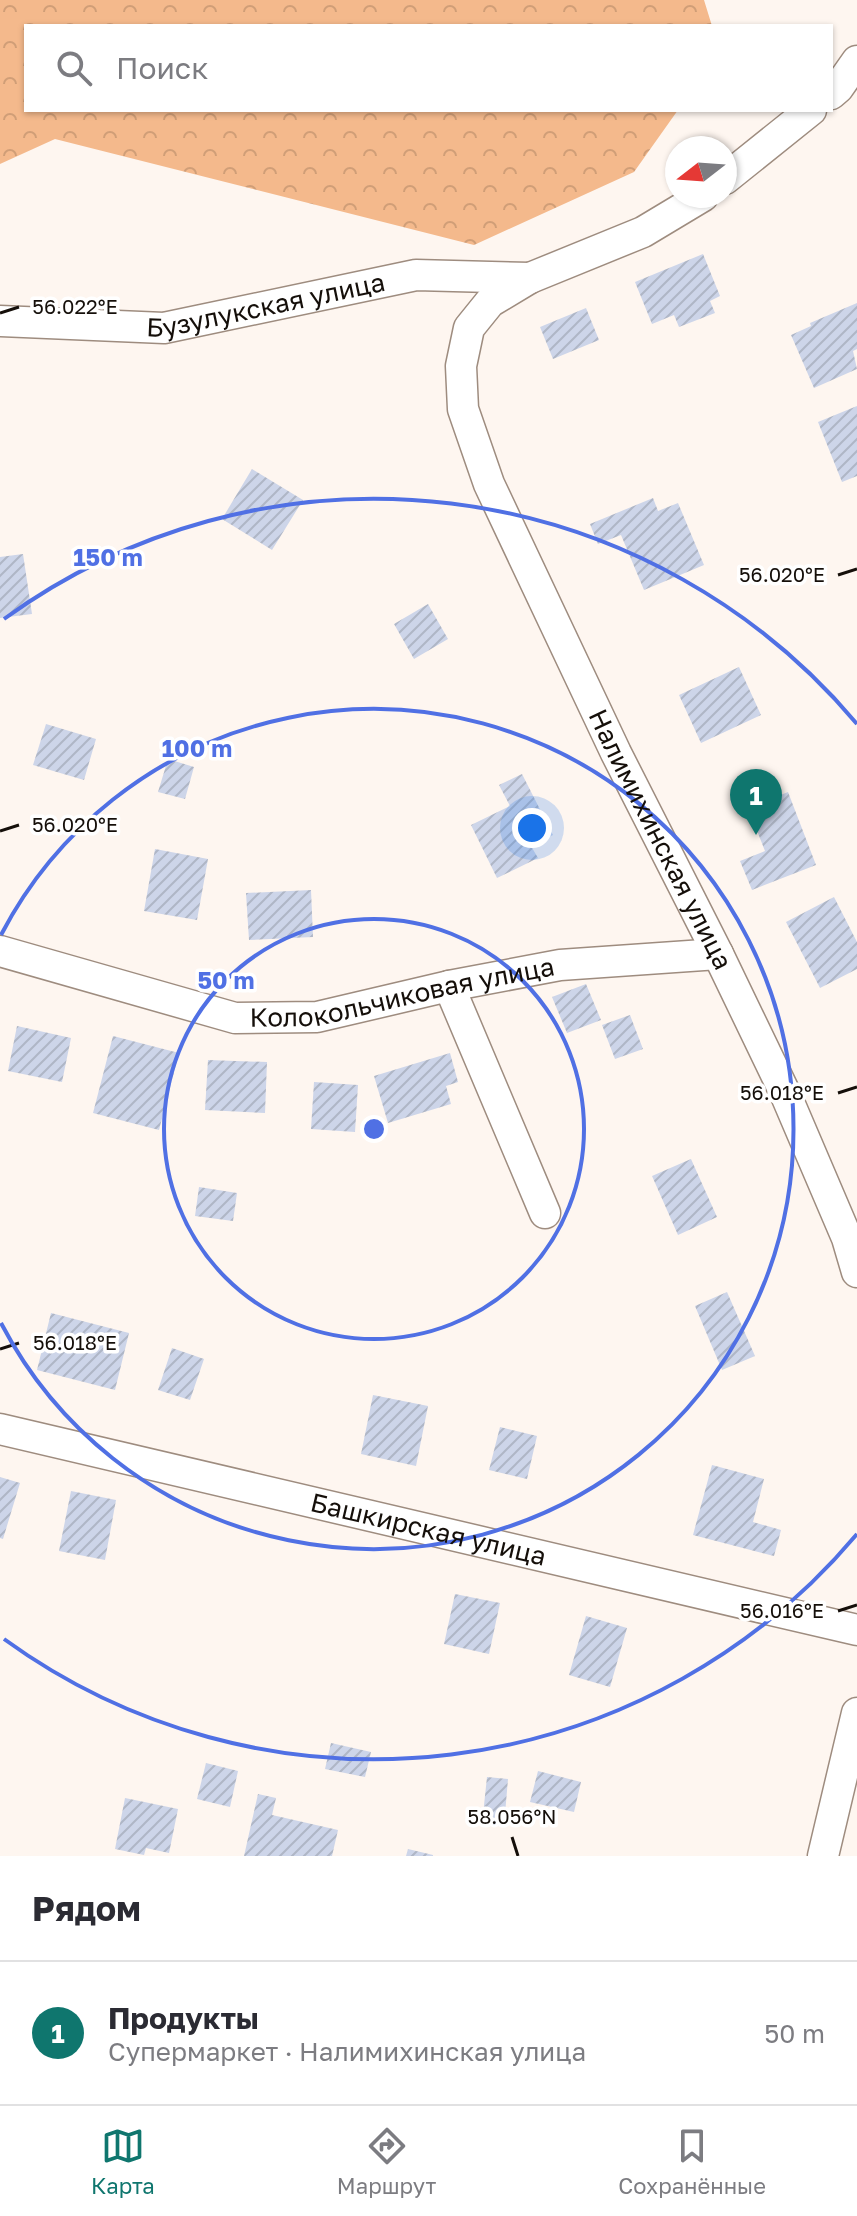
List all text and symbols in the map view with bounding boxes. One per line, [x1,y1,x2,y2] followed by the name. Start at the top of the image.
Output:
[24,24,833,112] search box
[52,46,96,90] icon: search
[116,50,208,86] text: Поиск
[665,136,737,208] north arrow
[146,266,388,343] street label: Бузулукская улица
[32,294,118,318] text: 56.022°E
[73,542,143,571] text: 150 m
[739,562,825,586] text: 56.020°E
[583,704,739,974] street label: Налимихинская улица
[162,733,232,762] text: 100 m
[730,769,782,835] pin: 1
[512,808,552,848] your location
[32,812,118,836] text: 56.020°E
[250,950,557,1033] street label: Колокольчиковая улица
[197,965,255,994] text: 50 m
[740,1080,824,1104] text: 56.018°E
[360,1115,388,1143] centre of rings
[33,1330,117,1354] text: 56.018°E
[308,1486,549,1572] street label: Башкирская улица
[740,1598,824,1622] text: 56.016°E
[468,1804,556,1828] text: 58.056°N
[32,1888,141,1928] text: Рядом
[108,2000,259,2036] text: Продукты
[51,2018,65,2049] text: 1
[764,2018,825,2049] text: 50 m
[108,2036,586,2067] text: Супермаркет · Налимихинская улица
[91,2124,155,2199] tab: Карта
[337,2124,436,2199] tab: Маршрут
[618,2124,766,2199] tab: Сохранённые

